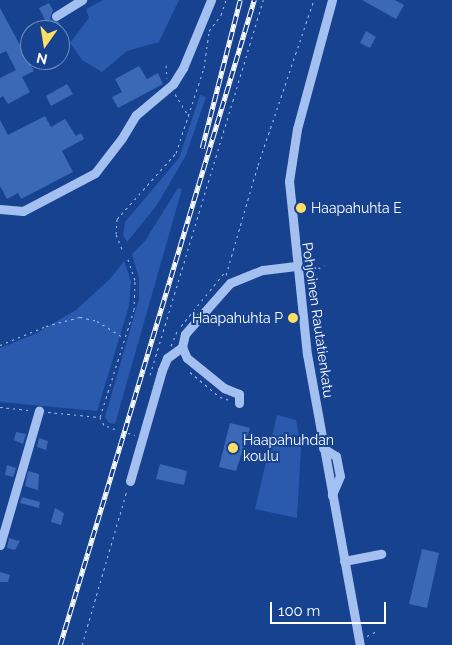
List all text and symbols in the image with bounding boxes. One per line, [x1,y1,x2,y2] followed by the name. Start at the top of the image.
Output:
[20,20,70,70] north arrow
[35,50,49,68] text: N
[311,200,402,216] place label: Haapahuhta E
[295,202,307,214] marker: Haapahuhta E
[299,241,337,399] street label: Pohjoinen Rautatienkatu
[192,310,283,326] place label: Haapahuhta P
[287,312,299,324] marker: Haapahuhta P
[243,432,334,464] place label: Haapahuhdan koulu
[227,442,239,454] marker: Haapahuhdan koulu
[272,592,388,624] scale bar
[278,602,320,620] text: 100 m

